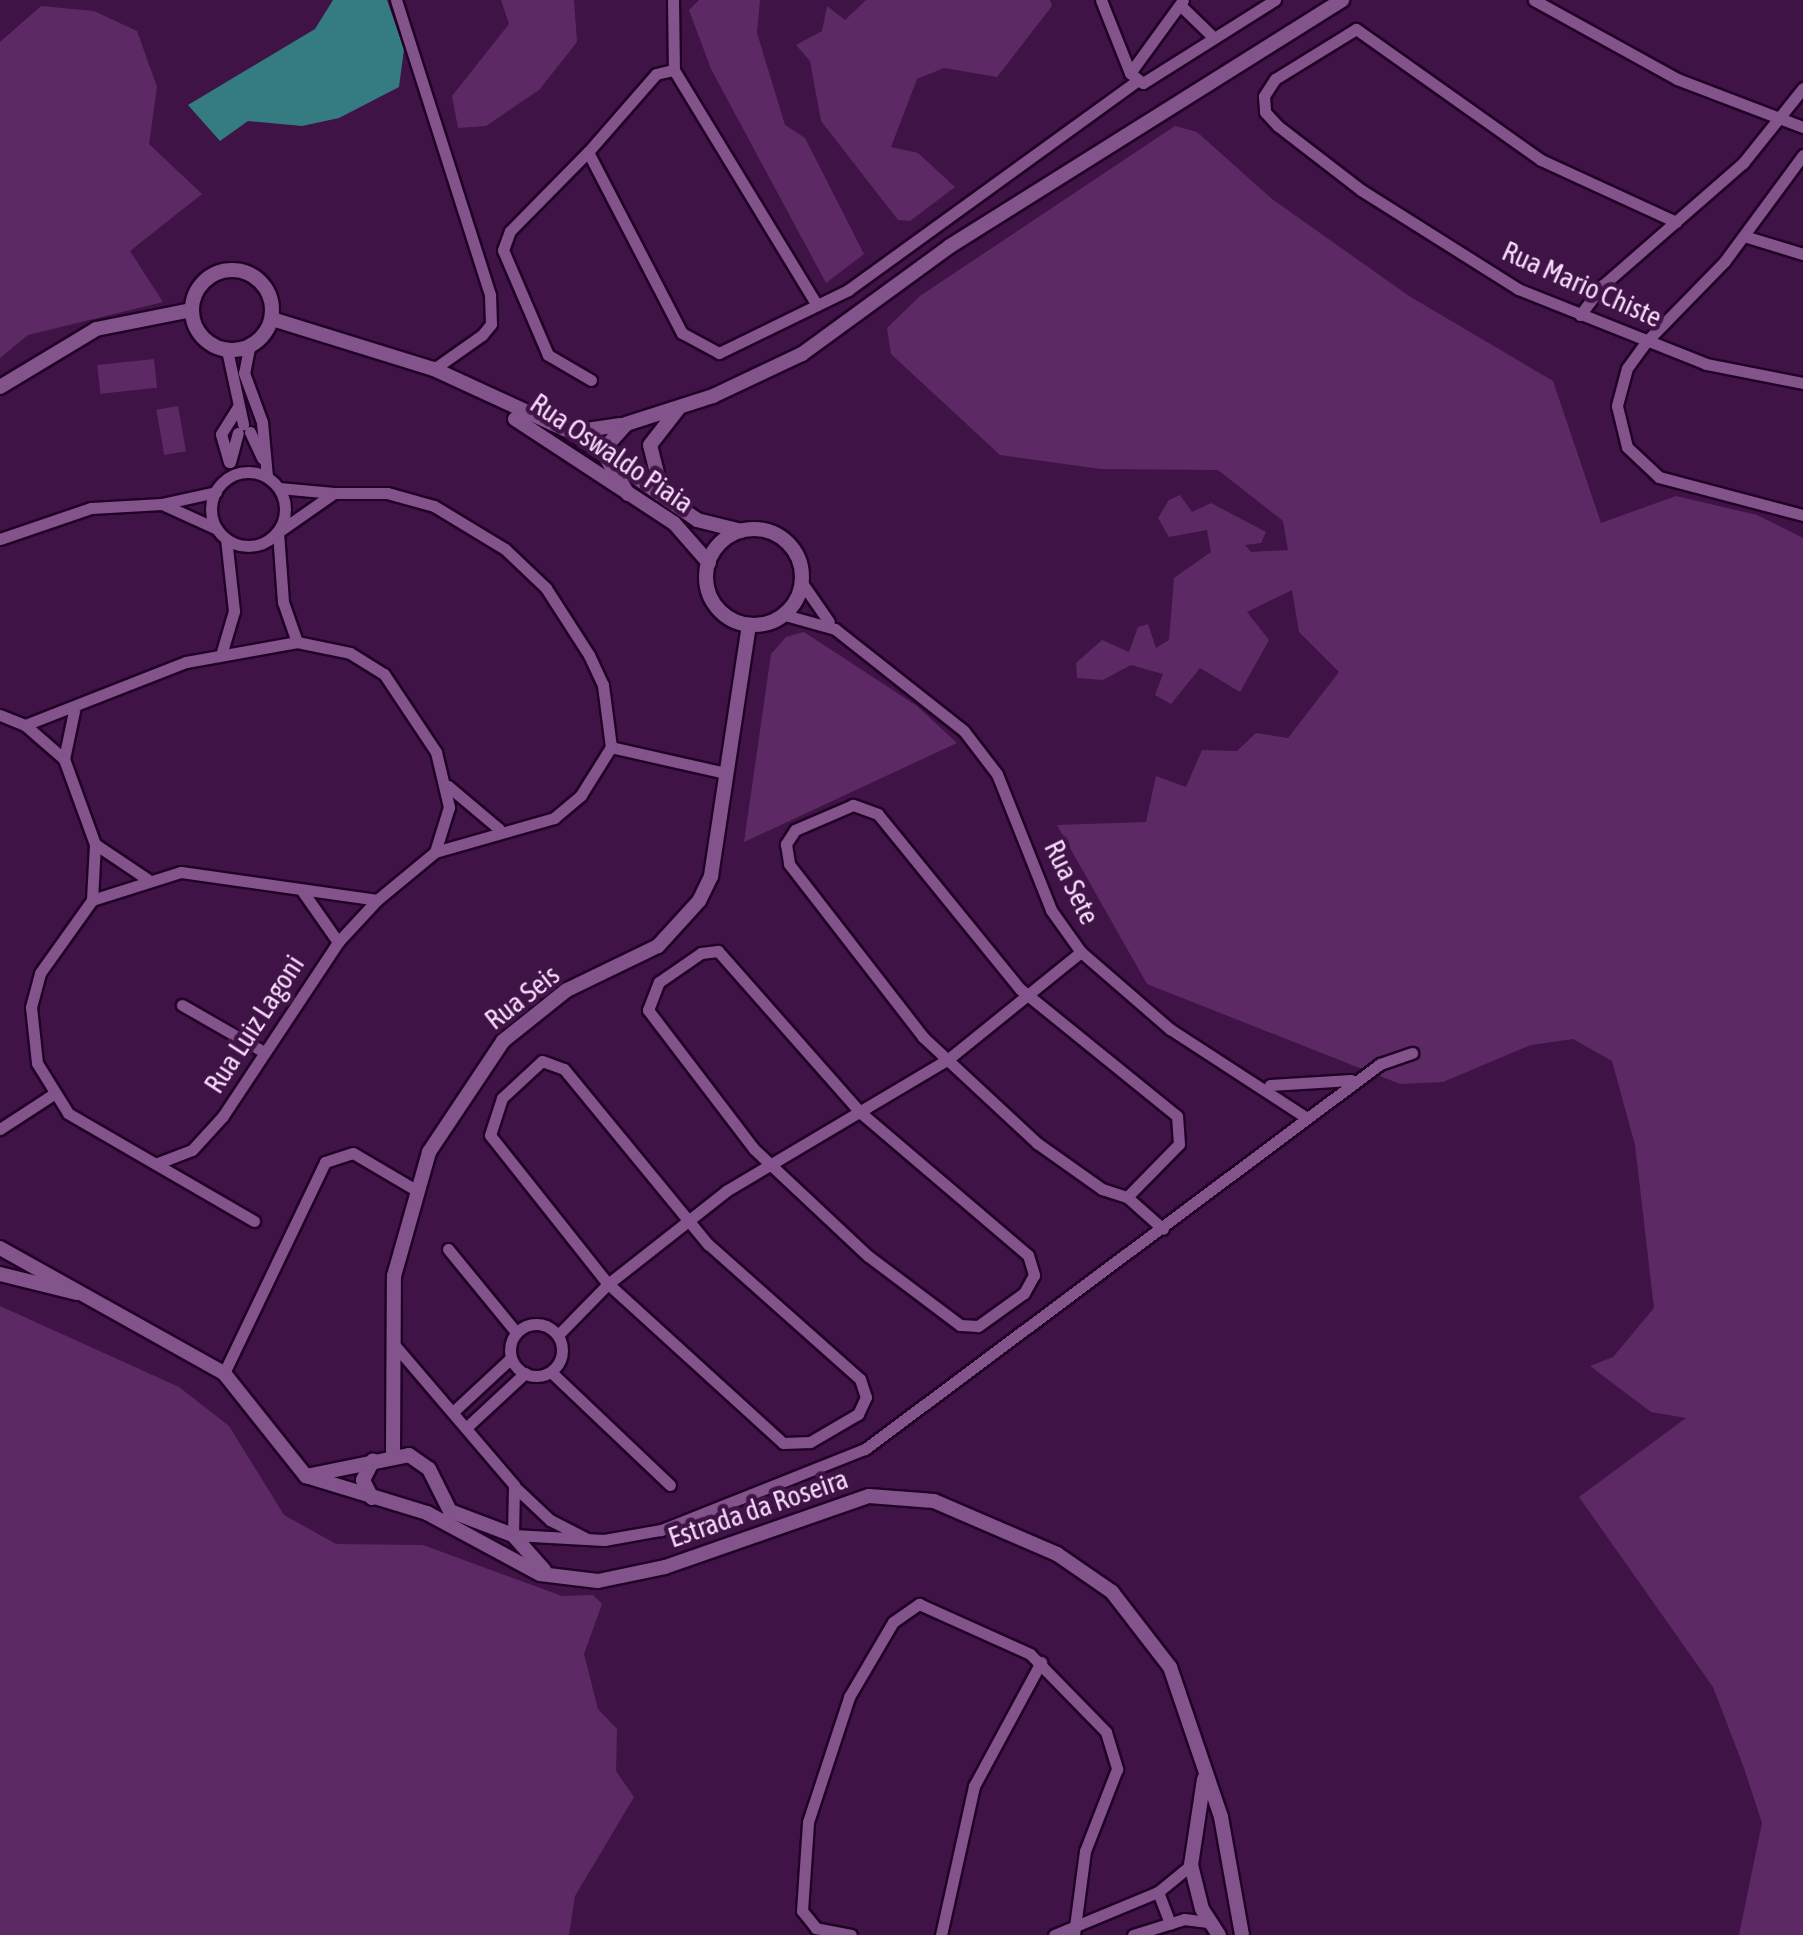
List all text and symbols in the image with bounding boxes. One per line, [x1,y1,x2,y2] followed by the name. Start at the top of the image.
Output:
[1497,234,1667,334] street label: Rua Mario Chiste
[524,386,700,520] street label: Rua Oswaldo Piaia
[1037,834,1107,930] street label: Rua Sete
[197,949,311,1099] street label: Rua Luiz Lagoni
[478,958,566,1036] street label: Rua Seis
[664,1462,852,1554] street label: Estrada da Roseira

